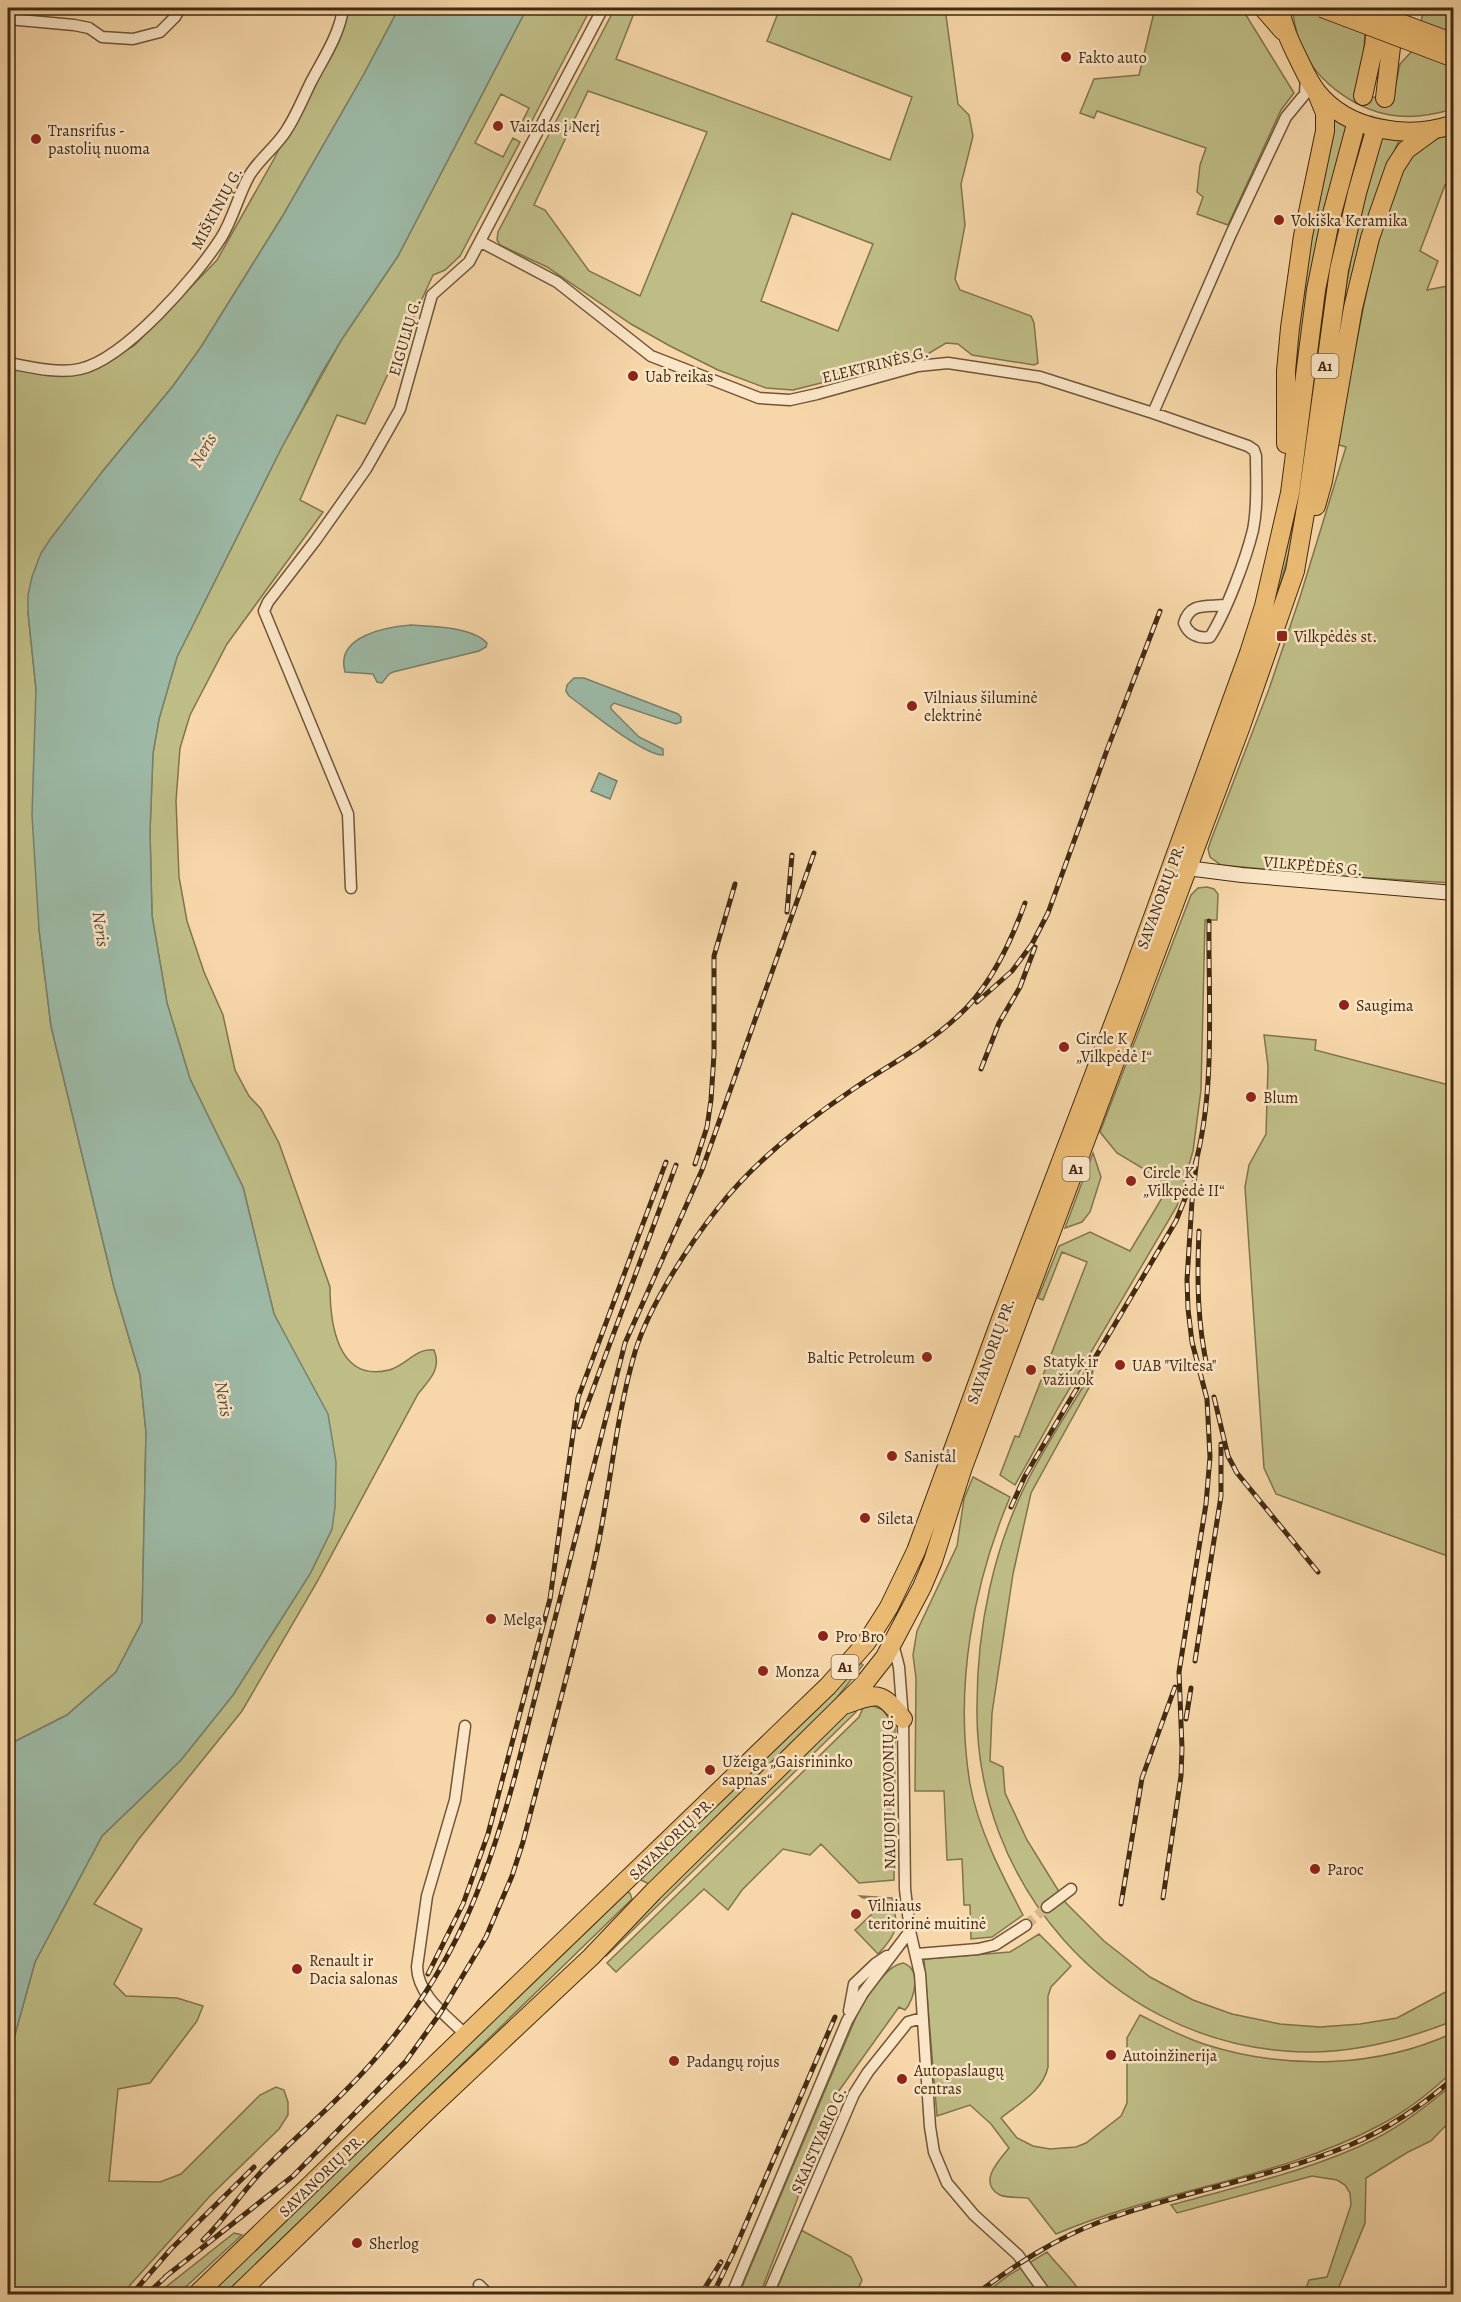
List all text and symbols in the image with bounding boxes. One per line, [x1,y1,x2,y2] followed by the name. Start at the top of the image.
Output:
[1078,47,1147,69] place label: Fakto auto
[1059,50,1073,64] marker: Fakto auto
[509,116,600,138] place label: Vaizdas į Nerį
[491,119,505,133] marker: Vaizdas į Nerį
[48,120,151,160] place label: Transrifus - pastolių nuoma
[29,132,43,146] marker: Transrifus - pastolių nuoma
[186,163,248,254] street label: MIŠKINIŲ G.
[1290,210,1408,232] place label: Vokiška Keramika
[1272,213,1286,227] marker: Vokiška Keramika
[383,296,427,379] street label: EIGULIŲ G.
[820,341,931,389] street label: ELEKTRINĖS G.
[1312,354,1338,378] road number: A1
[645,366,714,388] place label: Uab reikas
[626,369,640,383] marker: Uab reikas
[184,429,222,471] water label: Neris
[1293,626,1377,648] place label: Vilkpėdės st.
[1275,629,1289,643] marker: Vilkpėdės st.
[923,687,1038,727] place label: Vilniaus šiluminė elektrinė
[905,699,919,713] marker: Vilniaus šiluminė elektrinė
[1132,840,1190,952] street label: SAVANORIŲ PR.
[1261,851,1363,881] street label: VILKPĖDĖS G.
[87,910,115,948] water label: Neris
[1356,995,1414,1017] place label: Saugima
[1337,998,1351,1012] marker: Saugima
[1076,1028,1152,1068] place label: Circle K „Vilkpėdė I“
[1057,1040,1071,1054] marker: Circle K „Vilkpėdė I“
[1263,1087,1298,1109] place label: Blum
[1244,1090,1258,1104] marker: Blum
[1062,1157,1090,1181] road number: A1
[1143,1162,1225,1202] place label: Circle K „Vilkpėdė II“
[1124,1174,1138,1188] marker: Circle K „Vilkpėdė II“
[962,1295,1020,1407] street label: SAVANORIŲ PR.
[807,1347,915,1369] place label: Baltic Petroleum
[920,1350,934,1364] marker: Baltic Petroleum
[1042,1351,1098,1391] place label: Statyk ir važiuok
[1132,1355,1217,1377] place label: UAB "Viltesa"
[1113,1358,1127,1372] marker: UAB "Viltesa"
[1024,1363,1038,1377] marker: Statyk ir važiuok
[209,1379,239,1419] water label: Neris
[904,1446,956,1468] place label: Sanistål
[885,1449,899,1463] marker: Sanistål
[877,1508,914,1530] place label: Sileta
[858,1511,872,1525] marker: Sileta
[503,1609,543,1631] place label: Melga
[484,1612,498,1626] marker: Melga
[835,1626,884,1648] place label: Pro Bro
[816,1629,830,1643] marker: Pro Bro
[832,1655,858,1679] road number: A1
[775,1661,820,1683] place label: Monza
[756,1664,770,1678] marker: Monza
[877,1714,901,1870] street label: NAUJOJI RIOVONIŲ G.
[722,1751,853,1791] place label: Užeiga „Gaisrininko sapnas“
[703,1763,717,1777] marker: Užeiga „Gaisrininko sapnas“
[624,1792,719,1885] street label: SAVANORIŲ PR.
[1327,1859,1364,1881] place label: Paroc
[1308,1862,1322,1876] marker: Paroc
[867,1895,986,1935] place label: Vilniaus teritorinė muitinė
[849,1907,863,1921] marker: Vilniaus teritorinė muitinė
[309,1950,398,1990] place label: Renault ir Dacia salonas
[290,1962,304,1976] marker: Renault ir Dacia salonas
[1122,2045,1218,2067] place label: Autoinžinerija
[1104,2048,1118,2062] marker: Autoinžinerija
[686,2051,780,2073] place label: Padangų rojus
[667,2054,681,2068] marker: Padangų rojus
[913,2060,1004,2100] place label: Autopaslaugų centras
[895,2072,909,2086] marker: Autopaslaugų centras
[786,2084,852,2197] street label: SKAISTVARIO G.
[274,2129,369,2222] street label: SAVANORIŲ PR.
[369,2233,419,2255] place label: Sherlog
[350,2236,364,2250] marker: Sherlog

